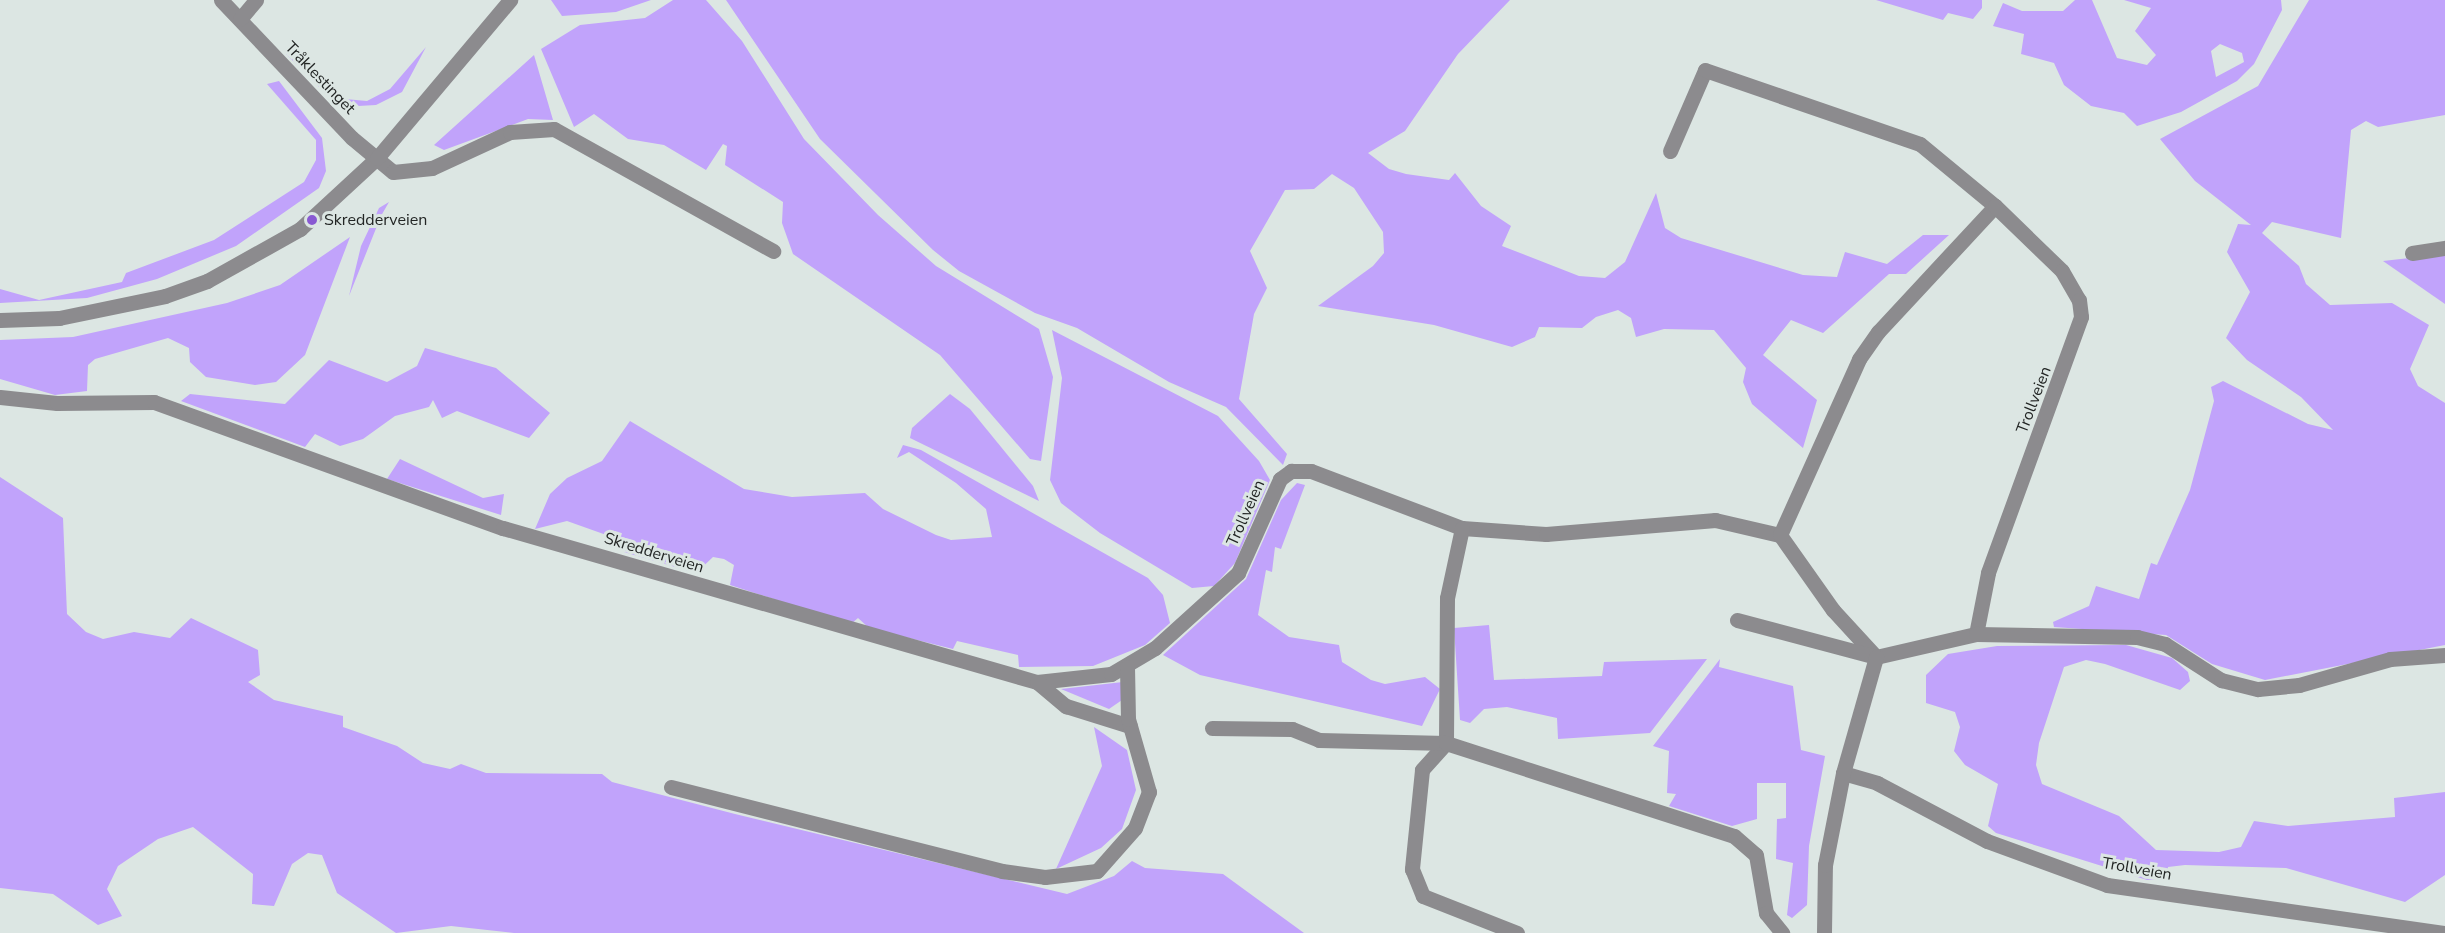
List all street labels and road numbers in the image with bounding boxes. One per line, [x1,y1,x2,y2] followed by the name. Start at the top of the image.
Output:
[281,38,359,118] street label: Tråklestinget
[2012,364,2056,436] street label: Trollveien
[1223,477,1269,549] street label: Trollveien
[602,529,706,577] street label: Skredderveien
[2101,853,2173,885] street label: Trollveien

